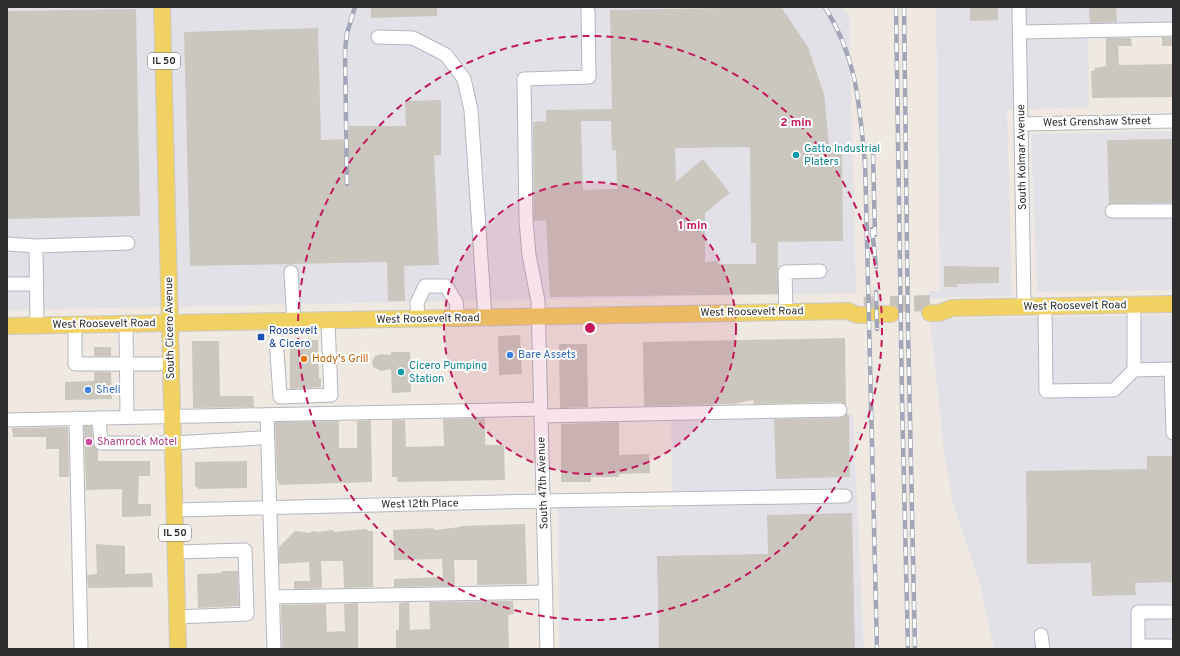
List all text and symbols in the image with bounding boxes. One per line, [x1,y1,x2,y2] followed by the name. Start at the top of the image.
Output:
[148,53,180,69] road number: IL 50
[1014,104,1030,210] street label: South Kolmar Avenue
[1043,114,1151,130] street label: West Grenshaw Street
[780,115,812,131] text: 2 min
[804,142,880,169] place label: Gatto Industrial Platers
[791,150,801,160] marker: Gatto Industrial Platers
[679,218,707,234] text: 1 min
[162,277,178,379] street label: South Cicero Avenue
[1023,298,1127,314] street label: West Roosevelt Road
[700,304,804,320] street label: West Roosevelt Road
[376,311,480,327] street label: West Roosevelt Road
[52,316,156,332] street label: West Roosevelt Road
[583,321,597,335] centre of rings
[269,324,318,351] place label: Roosevelt & Cicero
[256,332,266,342] marker: Roosevelt & Cicero
[518,348,576,362] place label: Bare Assets
[505,350,515,360] marker: Bare Assets
[312,352,369,366] place label: Hody's Grill
[299,354,309,364] marker: Hody's Grill
[409,359,487,386] place label: Cicero Pumping Station
[396,367,406,377] marker: Cicero Pumping Station
[96,383,121,397] place label: Shell
[83,385,93,395] marker: Shell
[97,435,177,449] place label: Shamrock Motel
[534,436,552,530] street label: South 47th Avenue
[84,437,94,447] marker: Shamrock Motel
[381,496,459,512] street label: West 12th Place
[159,525,191,541] road number: IL 50

